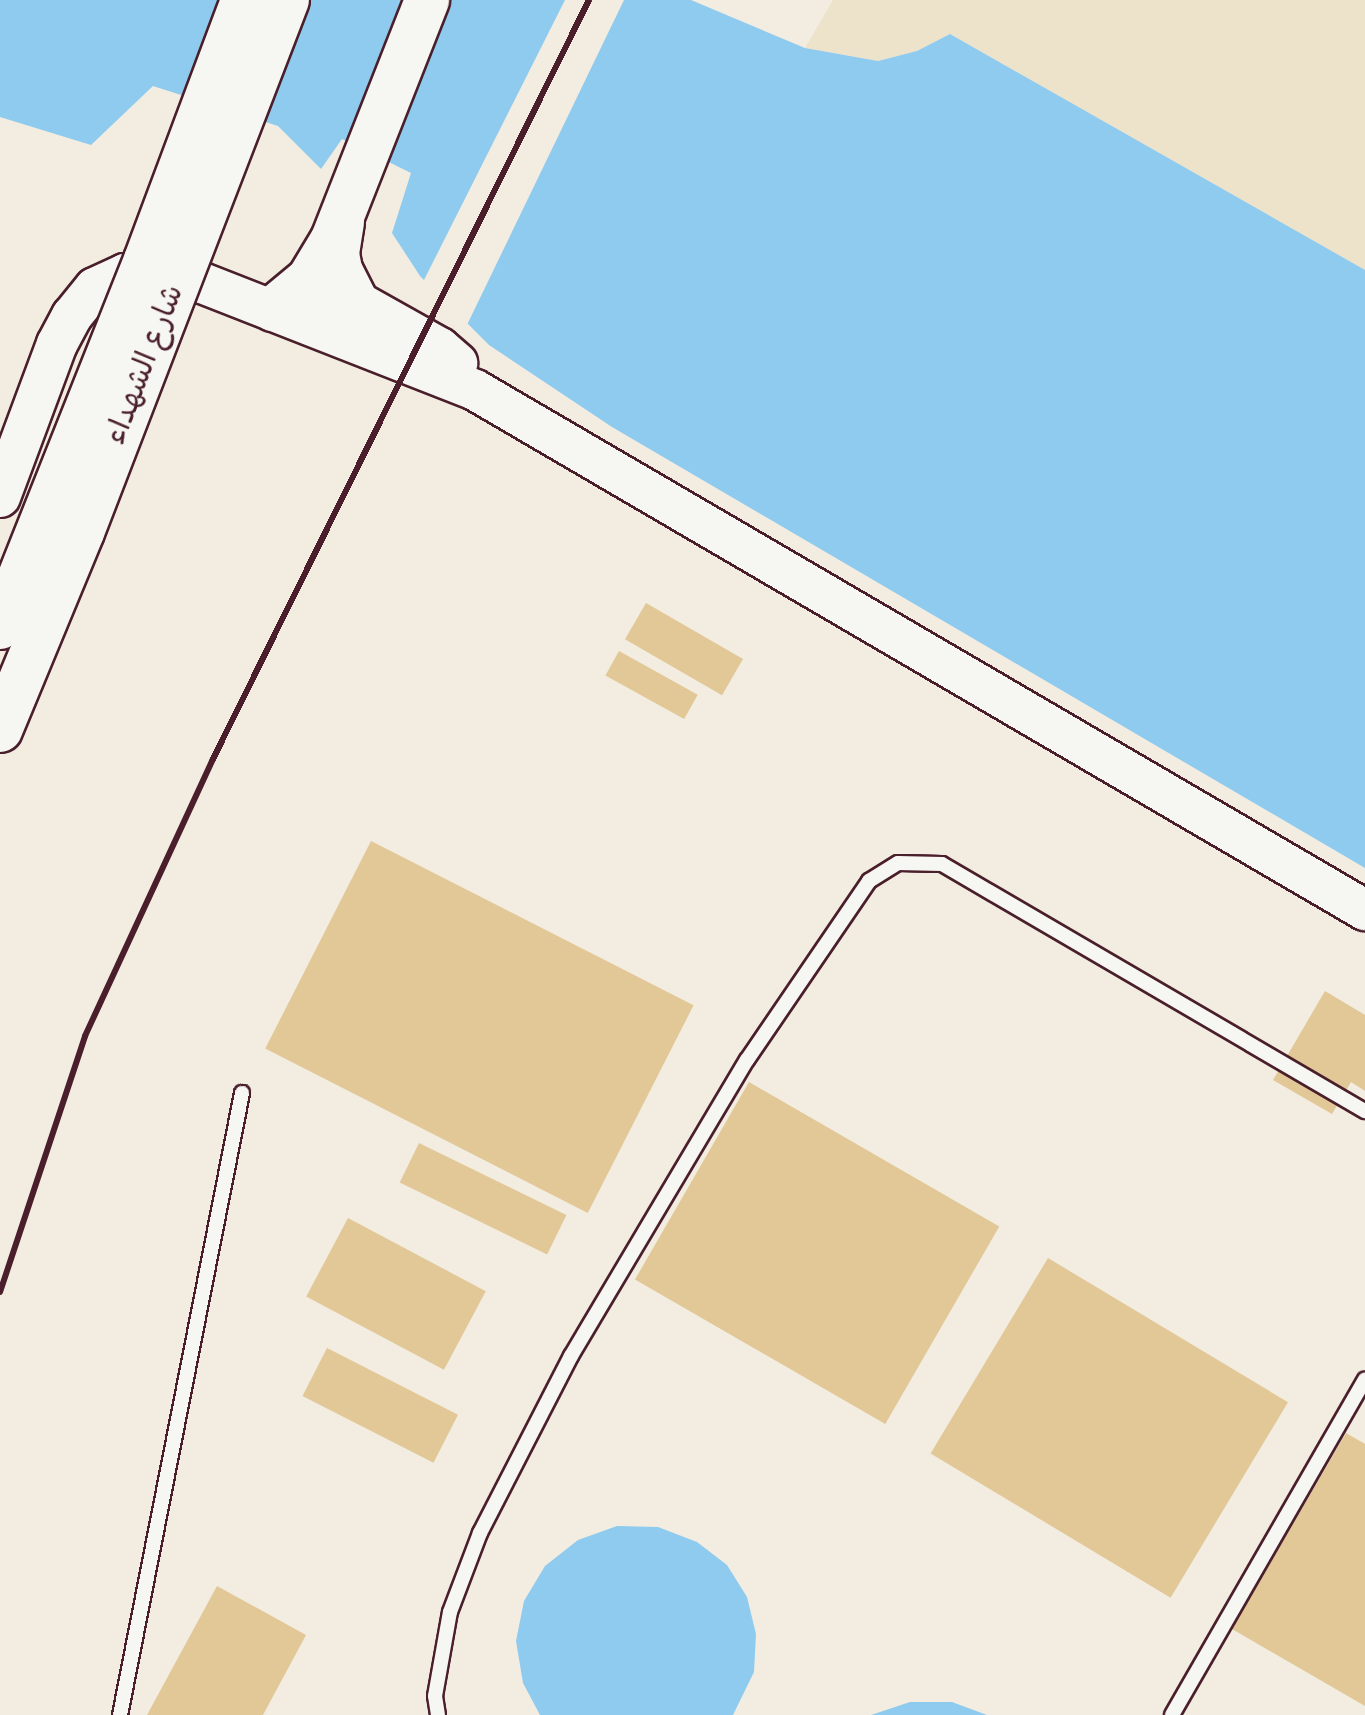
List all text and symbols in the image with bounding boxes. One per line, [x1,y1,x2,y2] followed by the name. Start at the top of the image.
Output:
[101,281,195,451] street label: شارع الشهداء

